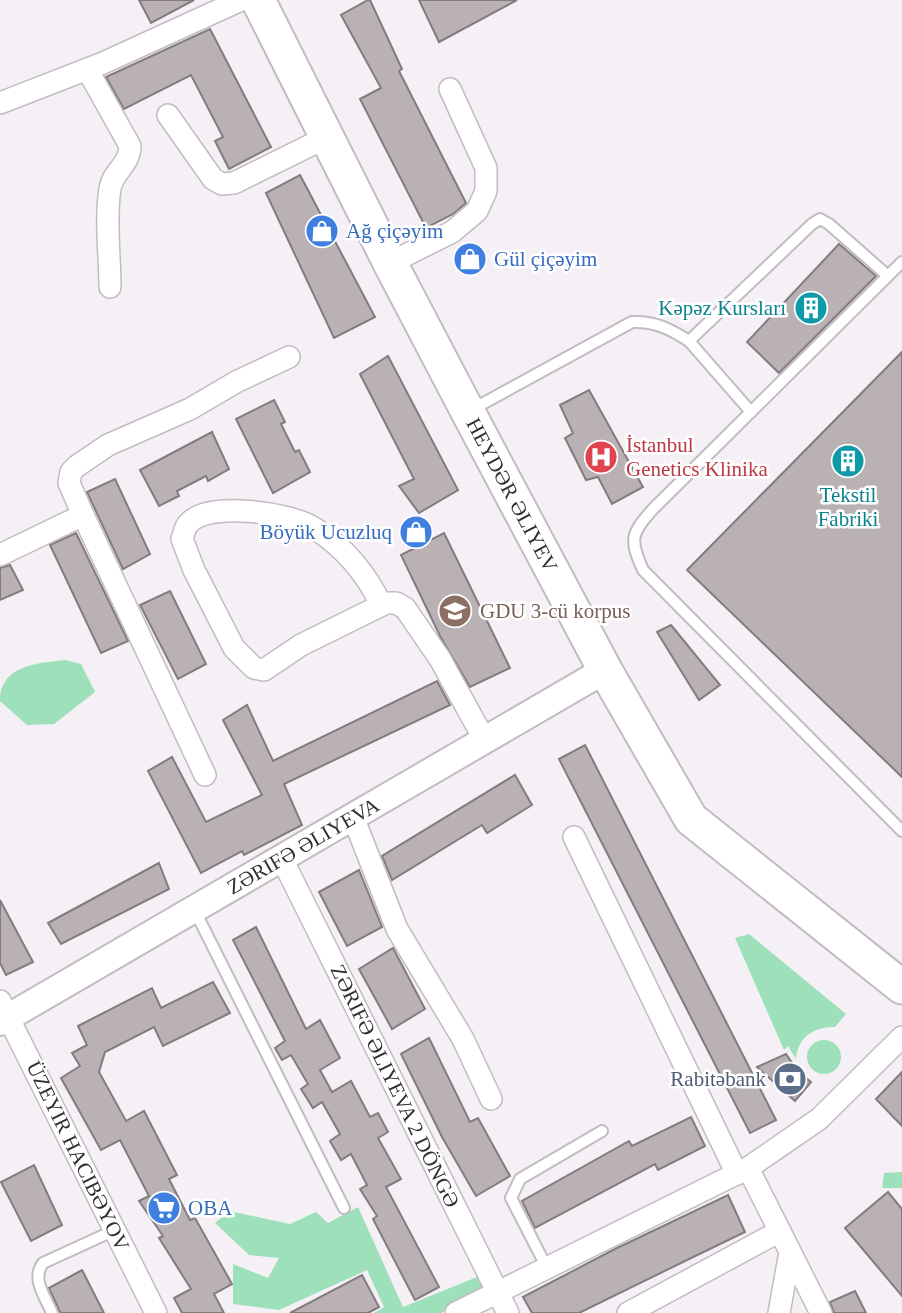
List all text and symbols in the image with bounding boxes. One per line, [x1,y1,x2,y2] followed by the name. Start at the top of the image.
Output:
[303,212,341,250] shop icon: Ağ çiçəyim
[346,219,443,243] place label: Ağ çiçəyim
[451,240,489,278] shop icon: Gül çiçəyim
[494,247,597,271] place label: Gül çiçəyim
[792,289,830,327] building icon: Kəpəz Kursları
[658,296,786,320] place label: Kəpəz Kursları
[461,414,563,576] street label: HEYDƏR ƏLIYEV
[626,433,768,481] place label: İstanbul Genetics Klinika
[582,438,620,476] hospital icon: İstanbul Genetics Klinika
[829,442,867,480] building icon: Tekstil Fabriki
[818,483,878,531] place label: Tekstil Fabriki
[397,513,435,551] shop icon: Böyük Ucuzluq
[260,520,392,544] place label: Böyük Ucuzluq
[436,592,474,630] school or university icon: GDU 3-cü korpus
[480,599,630,623] place label: GDU 3-cü korpus
[223,792,384,899] street label: ZƏRIFƏ ƏLIYEVA
[326,961,464,1211] street label: ZƏRIFƏ ƏLIYEVA 2 DÖNGƏ
[22,1057,134,1255] street label: ÜZEYIR HACIBƏYOV
[771,1060,809,1098] bank icon: Rabitəbank
[670,1067,766,1091] place label: Rabitəbank
[145,1189,183,1227] supermarket icon: OBA
[188,1196,233,1220] place label: OBA

